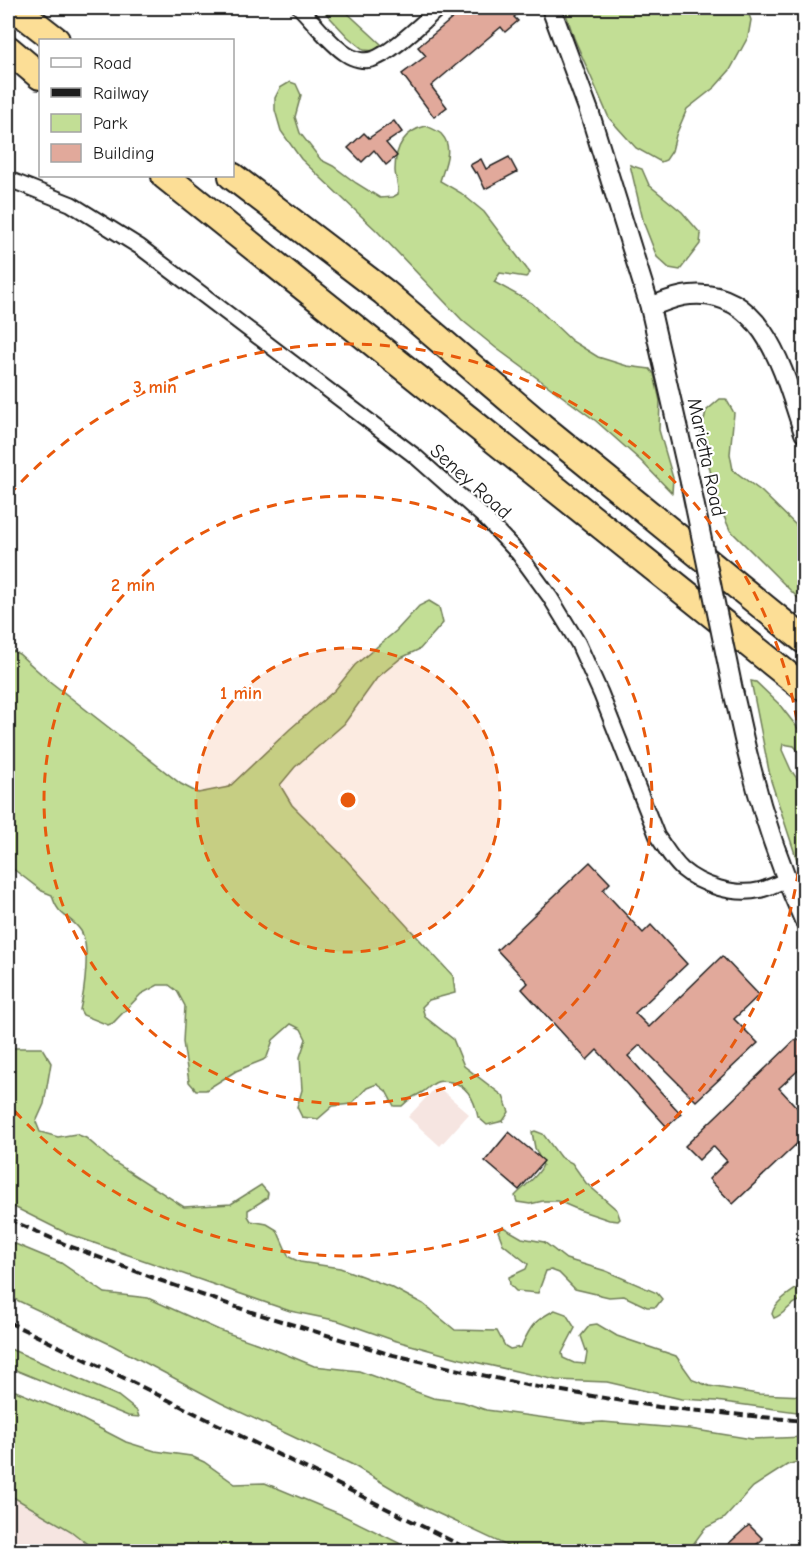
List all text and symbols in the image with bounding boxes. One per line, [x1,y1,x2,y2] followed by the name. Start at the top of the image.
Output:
[39,39,234,177] legend
[93,53,132,74] text: Road
[93,83,150,104] text: Railway
[93,113,128,134] text: Park
[93,143,155,164] text: Building
[133,377,177,398] text: 3 min
[683,396,730,518] street label: Marietta Road
[425,439,516,524] street label: Seney Road
[111,575,155,596] text: 2 min
[220,683,262,704] text: 1 min
[338,790,358,810] centre of rings

